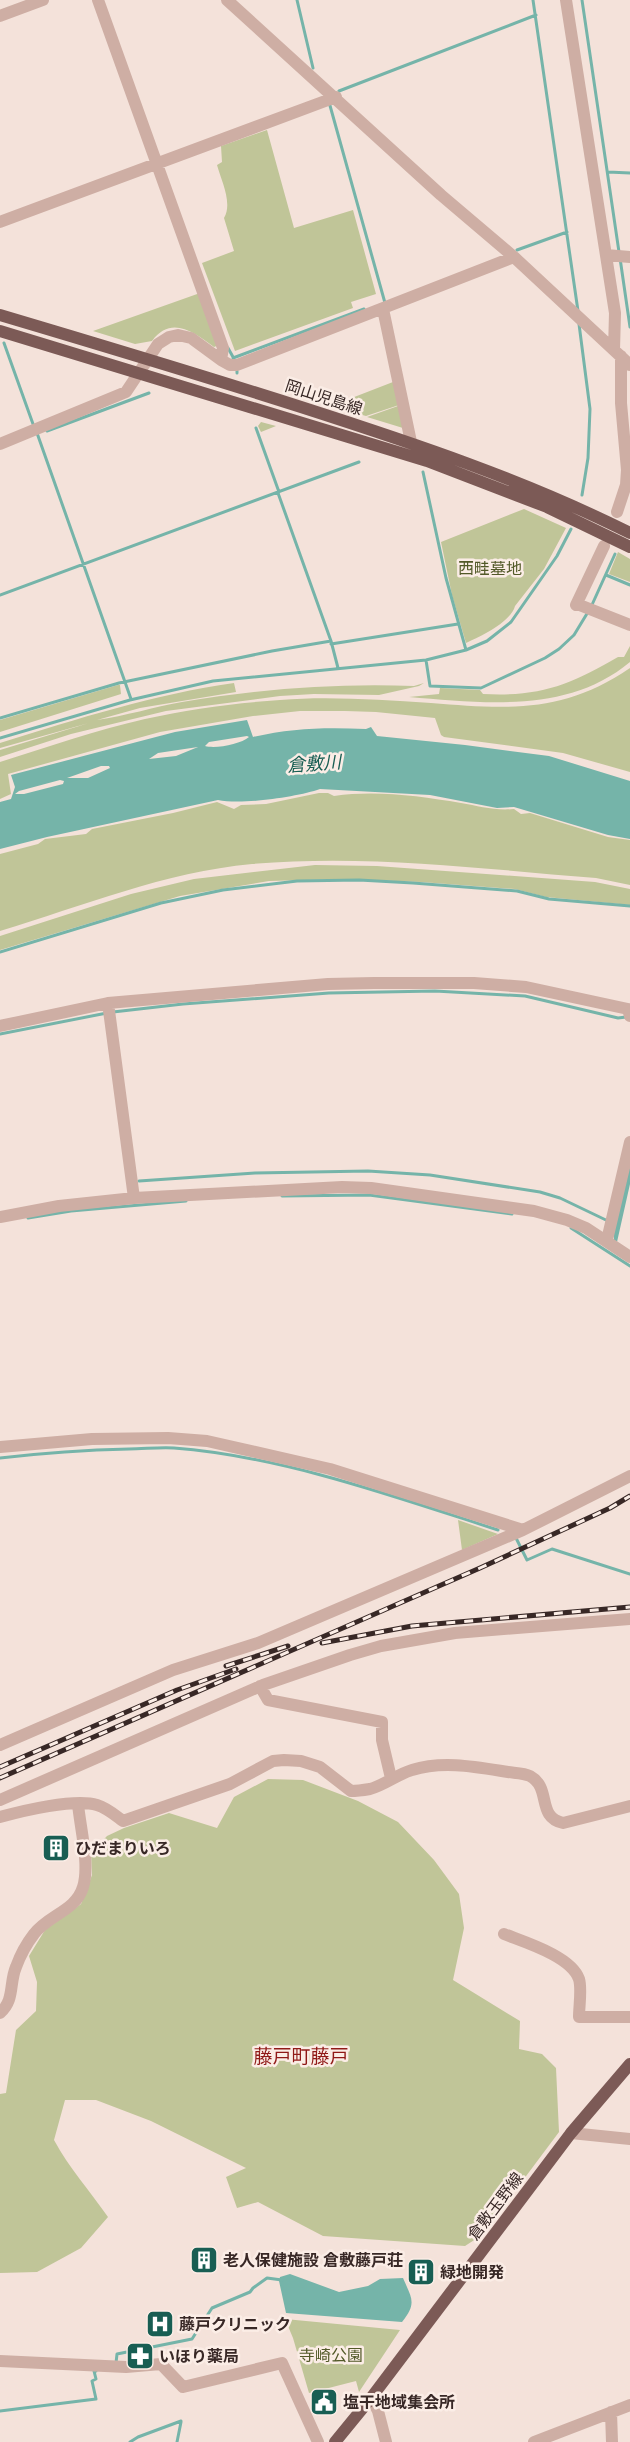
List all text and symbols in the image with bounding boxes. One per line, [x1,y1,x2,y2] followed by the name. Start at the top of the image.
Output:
[283,376,365,419] street label: 岡山児島線
[458,559,522,578] park label: 西畦墓地
[286,751,344,777] water label: 倉敷川
[41,1833,71,1863] building icon: ひだまりいろ
[75,1839,171,1858] place label: ひだまりいろ
[253,2046,349,2068] district label: 藤戸町藤戸
[464,2169,527,2244] street label: 倉敷玉野線
[189,2245,219,2275] building icon: 老人保健施設 倉敷藤戸荘
[223,2251,403,2270] place label: 老人保健施設 倉敷藤戸荘
[406,2257,436,2287] building icon: 緑地開発
[440,2263,504,2282] place label: 緑地開発
[145,2309,175,2339] hospital icon: 藤戸クリニック
[179,2315,291,2334] place label: 藤戸クリニック
[125,2341,155,2371] pharmacy icon: いほり薬局
[299,2346,363,2365] park label: 寺崎公園
[159,2347,239,2366] place label: いほり薬局
[309,2387,339,2417] public building icon: 塩干地域集会所
[343,2393,455,2412] place label: 塩干地域集会所

